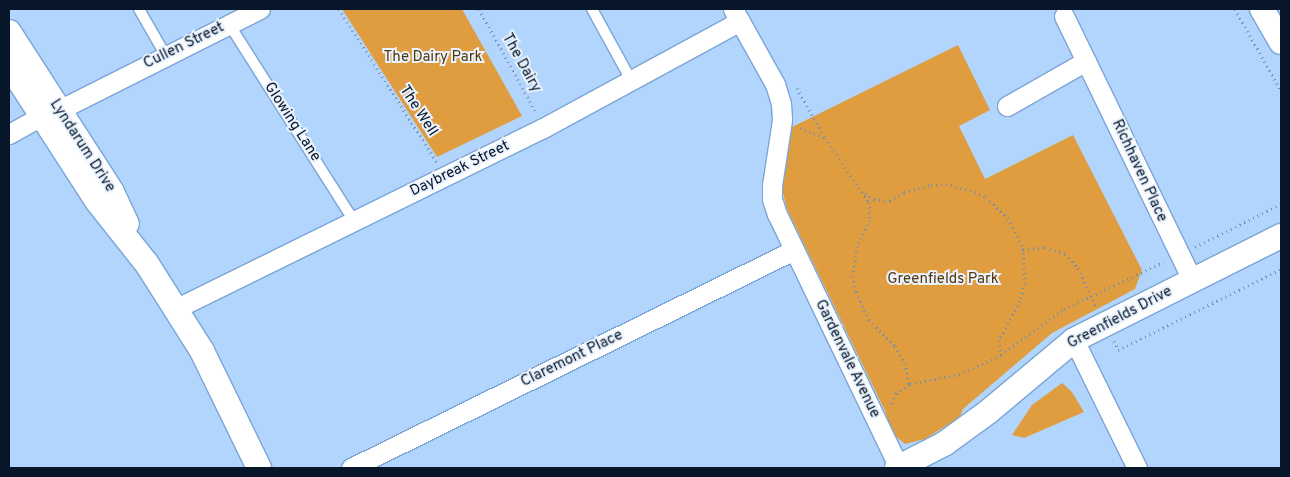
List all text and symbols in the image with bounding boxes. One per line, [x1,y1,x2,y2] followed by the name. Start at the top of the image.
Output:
[141,19,227,73] street label: Cullen Street
[497,30,545,96] street label: The Dairy
[383,49,483,67] park label: The Dairy Park
[260,79,324,165] street label: Glowing Lane
[395,82,441,140] street label: The Well
[45,96,119,196] street label: Lyndarum Drive
[1107,117,1171,225] street label: Richhaven Place
[407,137,513,201] street label: Daybreak Street
[887,271,999,289] park label: Greenfields Park
[1065,283,1175,353] street label: Greenfields Drive
[810,297,884,421] street label: Gardenvale Avenue
[518,327,626,391] street label: Claremont Place

